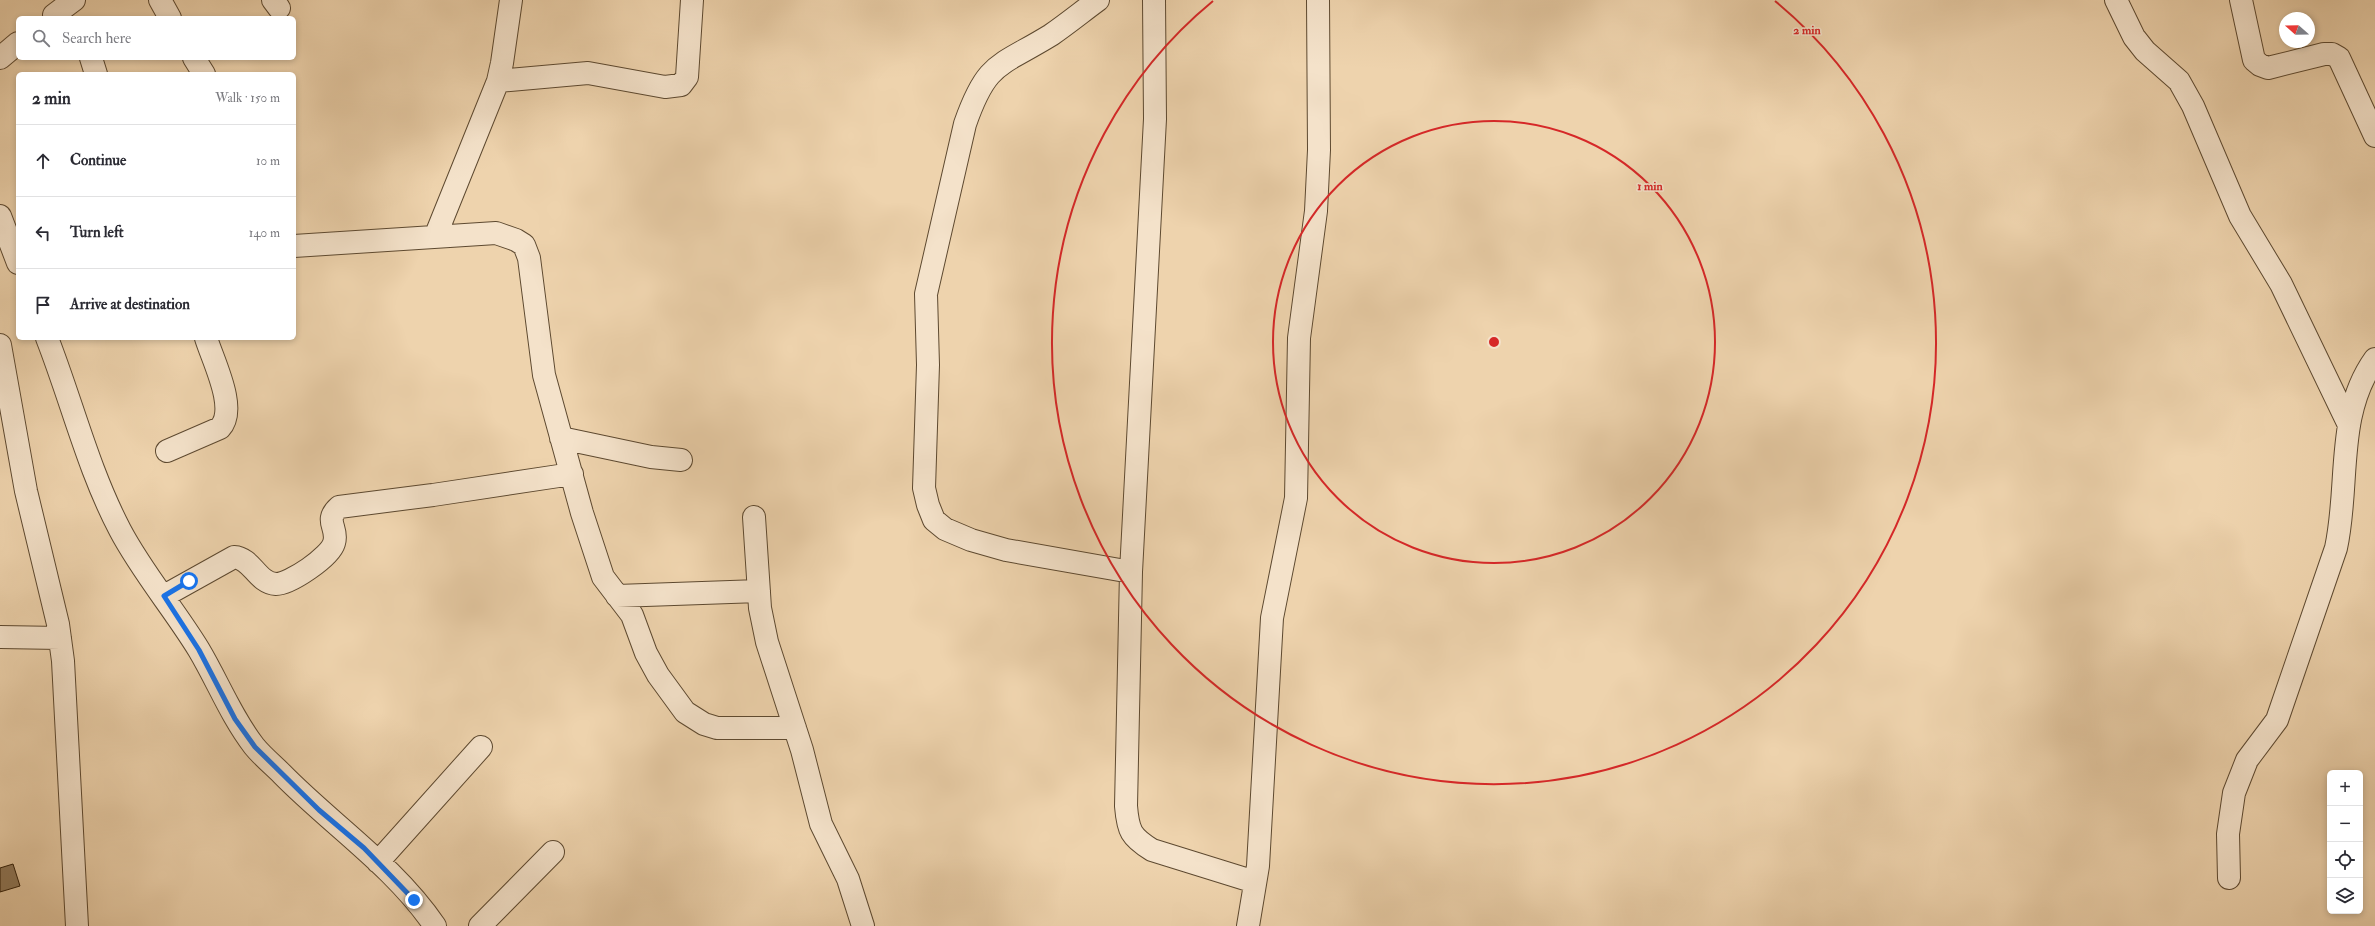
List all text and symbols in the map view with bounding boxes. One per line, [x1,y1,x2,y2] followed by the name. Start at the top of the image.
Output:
[2279,12,2315,48] north arrow
[16,16,296,60] search box
[1793,23,1821,38] text: 2 min
[30,27,52,49] icon: search
[62,29,131,48] text: Search here
[32,88,71,109] text: 2 min
[215,90,280,106] text: Walk · 150 m
[32,150,54,172] icon: ahead
[70,151,126,170] text: Continue
[256,153,280,169] text: 10 m
[1637,179,1664,194] text: 1 min
[32,222,54,244] icon: left
[70,223,124,242] text: Turn left
[249,225,280,241] text: 140 m
[32,294,54,316] icon: arrive
[70,295,190,314] text: Arrive at destination
[1487,335,1501,349] centre of rings
[180,572,198,590] route start
[2327,770,2363,914] map controls
[2327,770,2363,806] button: +
[2327,806,2363,842] button: −
[2327,842,2363,878] button: locate
[2327,878,2363,914] button: layers
[405,891,423,909] route end

